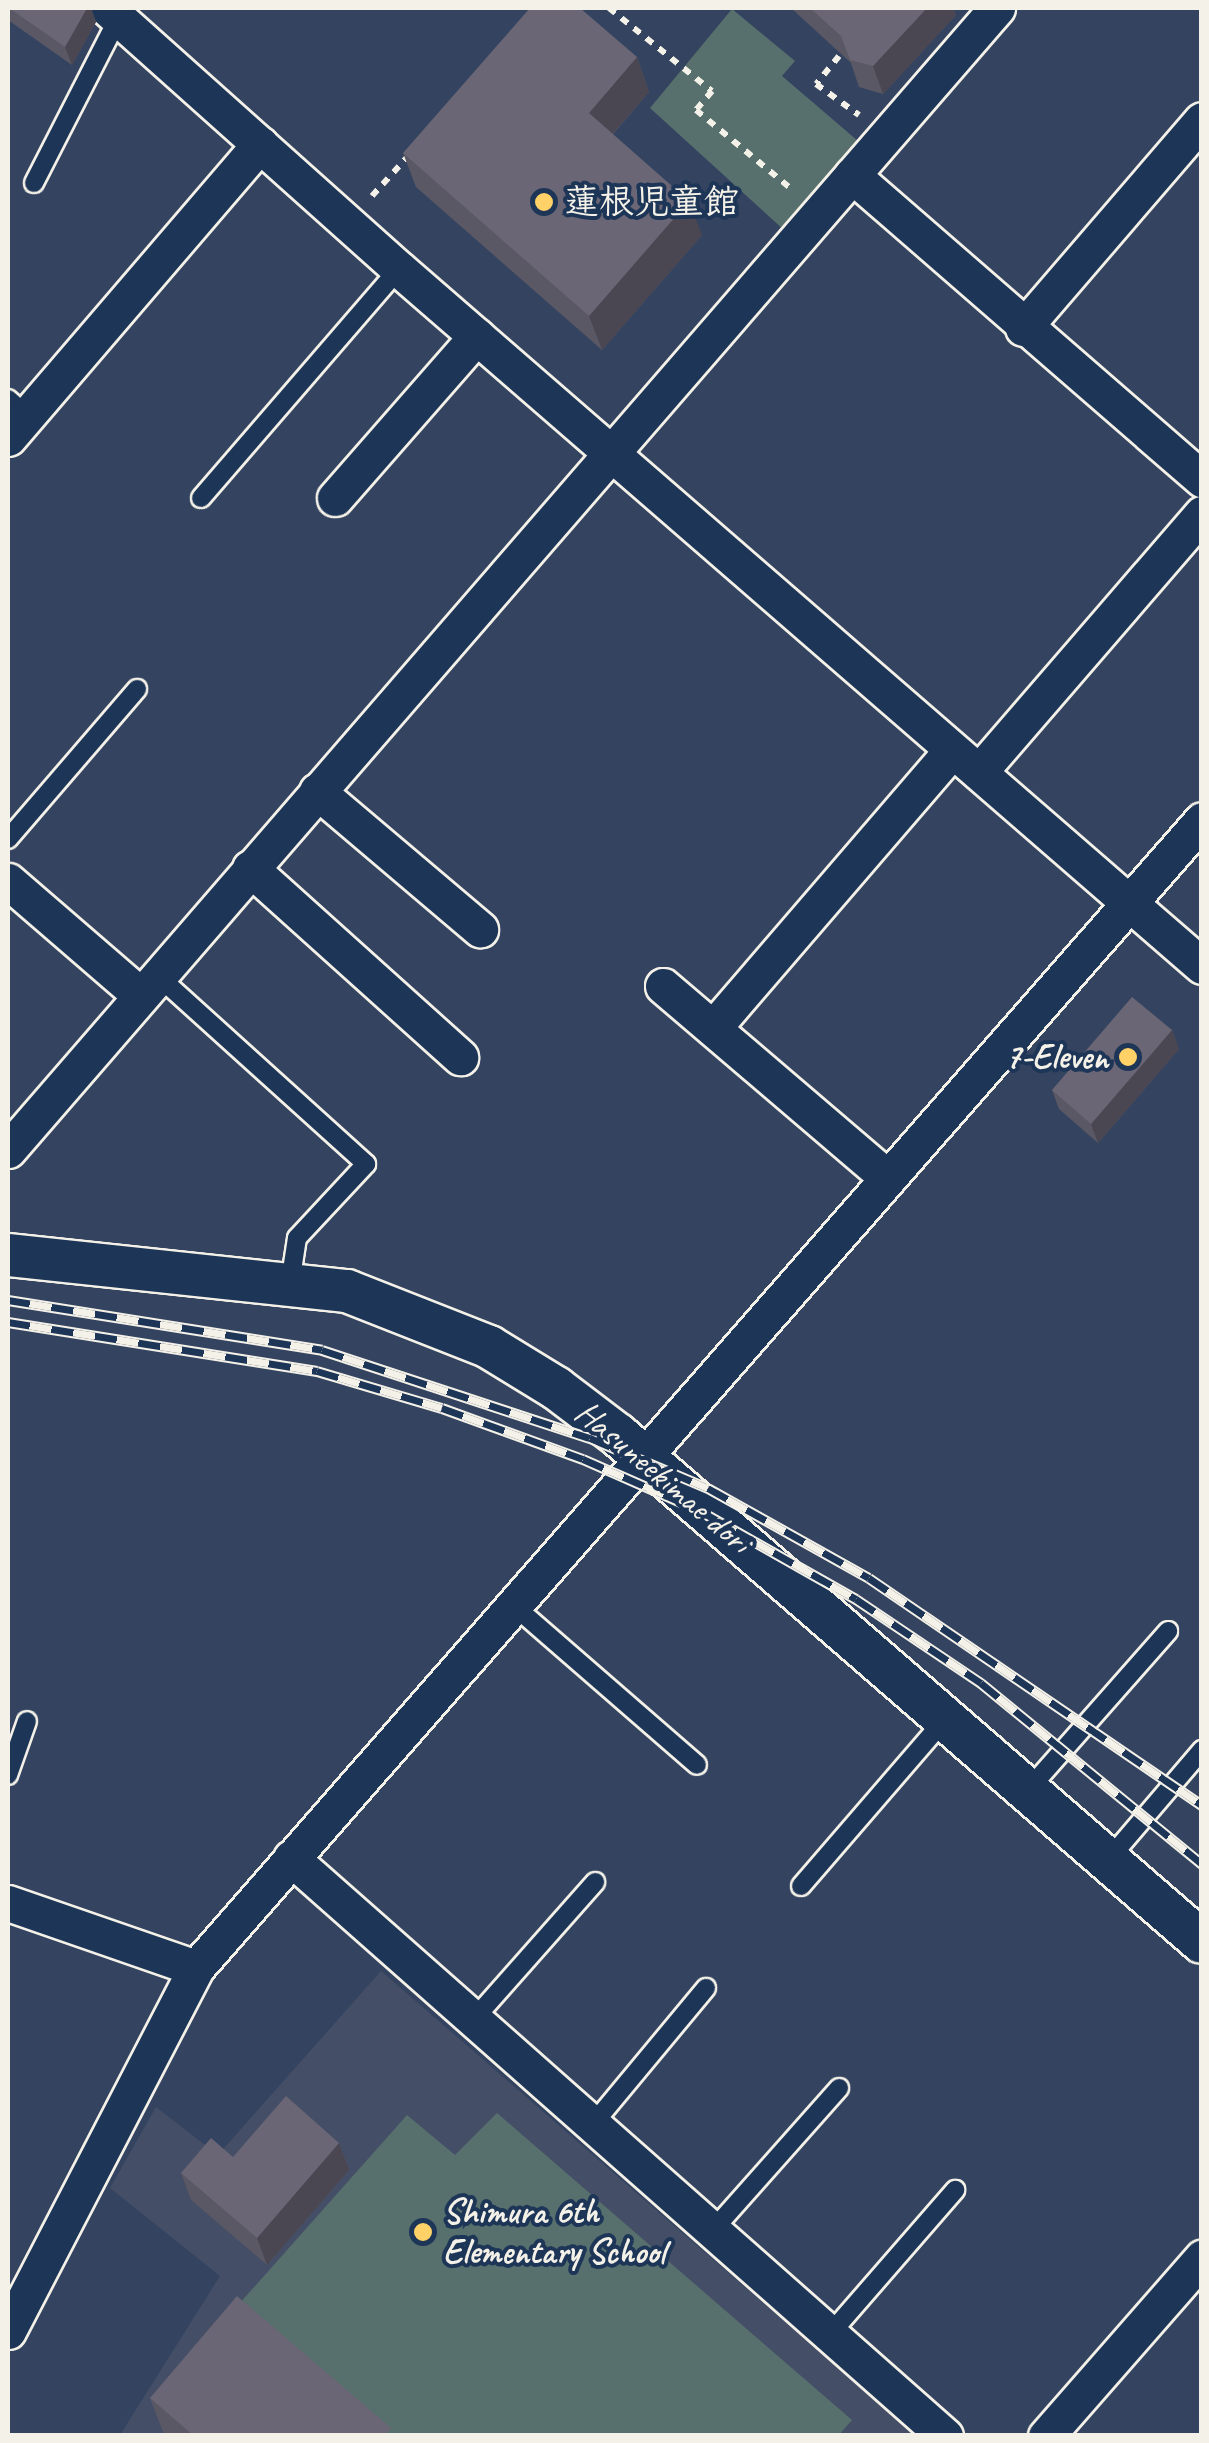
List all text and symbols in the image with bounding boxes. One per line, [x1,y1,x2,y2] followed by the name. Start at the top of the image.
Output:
[564,181,739,223] place label: 蓮根児童館
[533,191,555,213] marker: 蓮根児童館
[1005,1036,1108,1078] place label: 7-Eleven
[1117,1046,1139,1068] marker: 7-Eleven
[566,1391,760,1563] street label: Hasuneekimae dori
[443,2191,665,2273] place label: Shimura 6th Elementary School
[412,2221,434,2243] marker: Shimura 6th Elementary School

